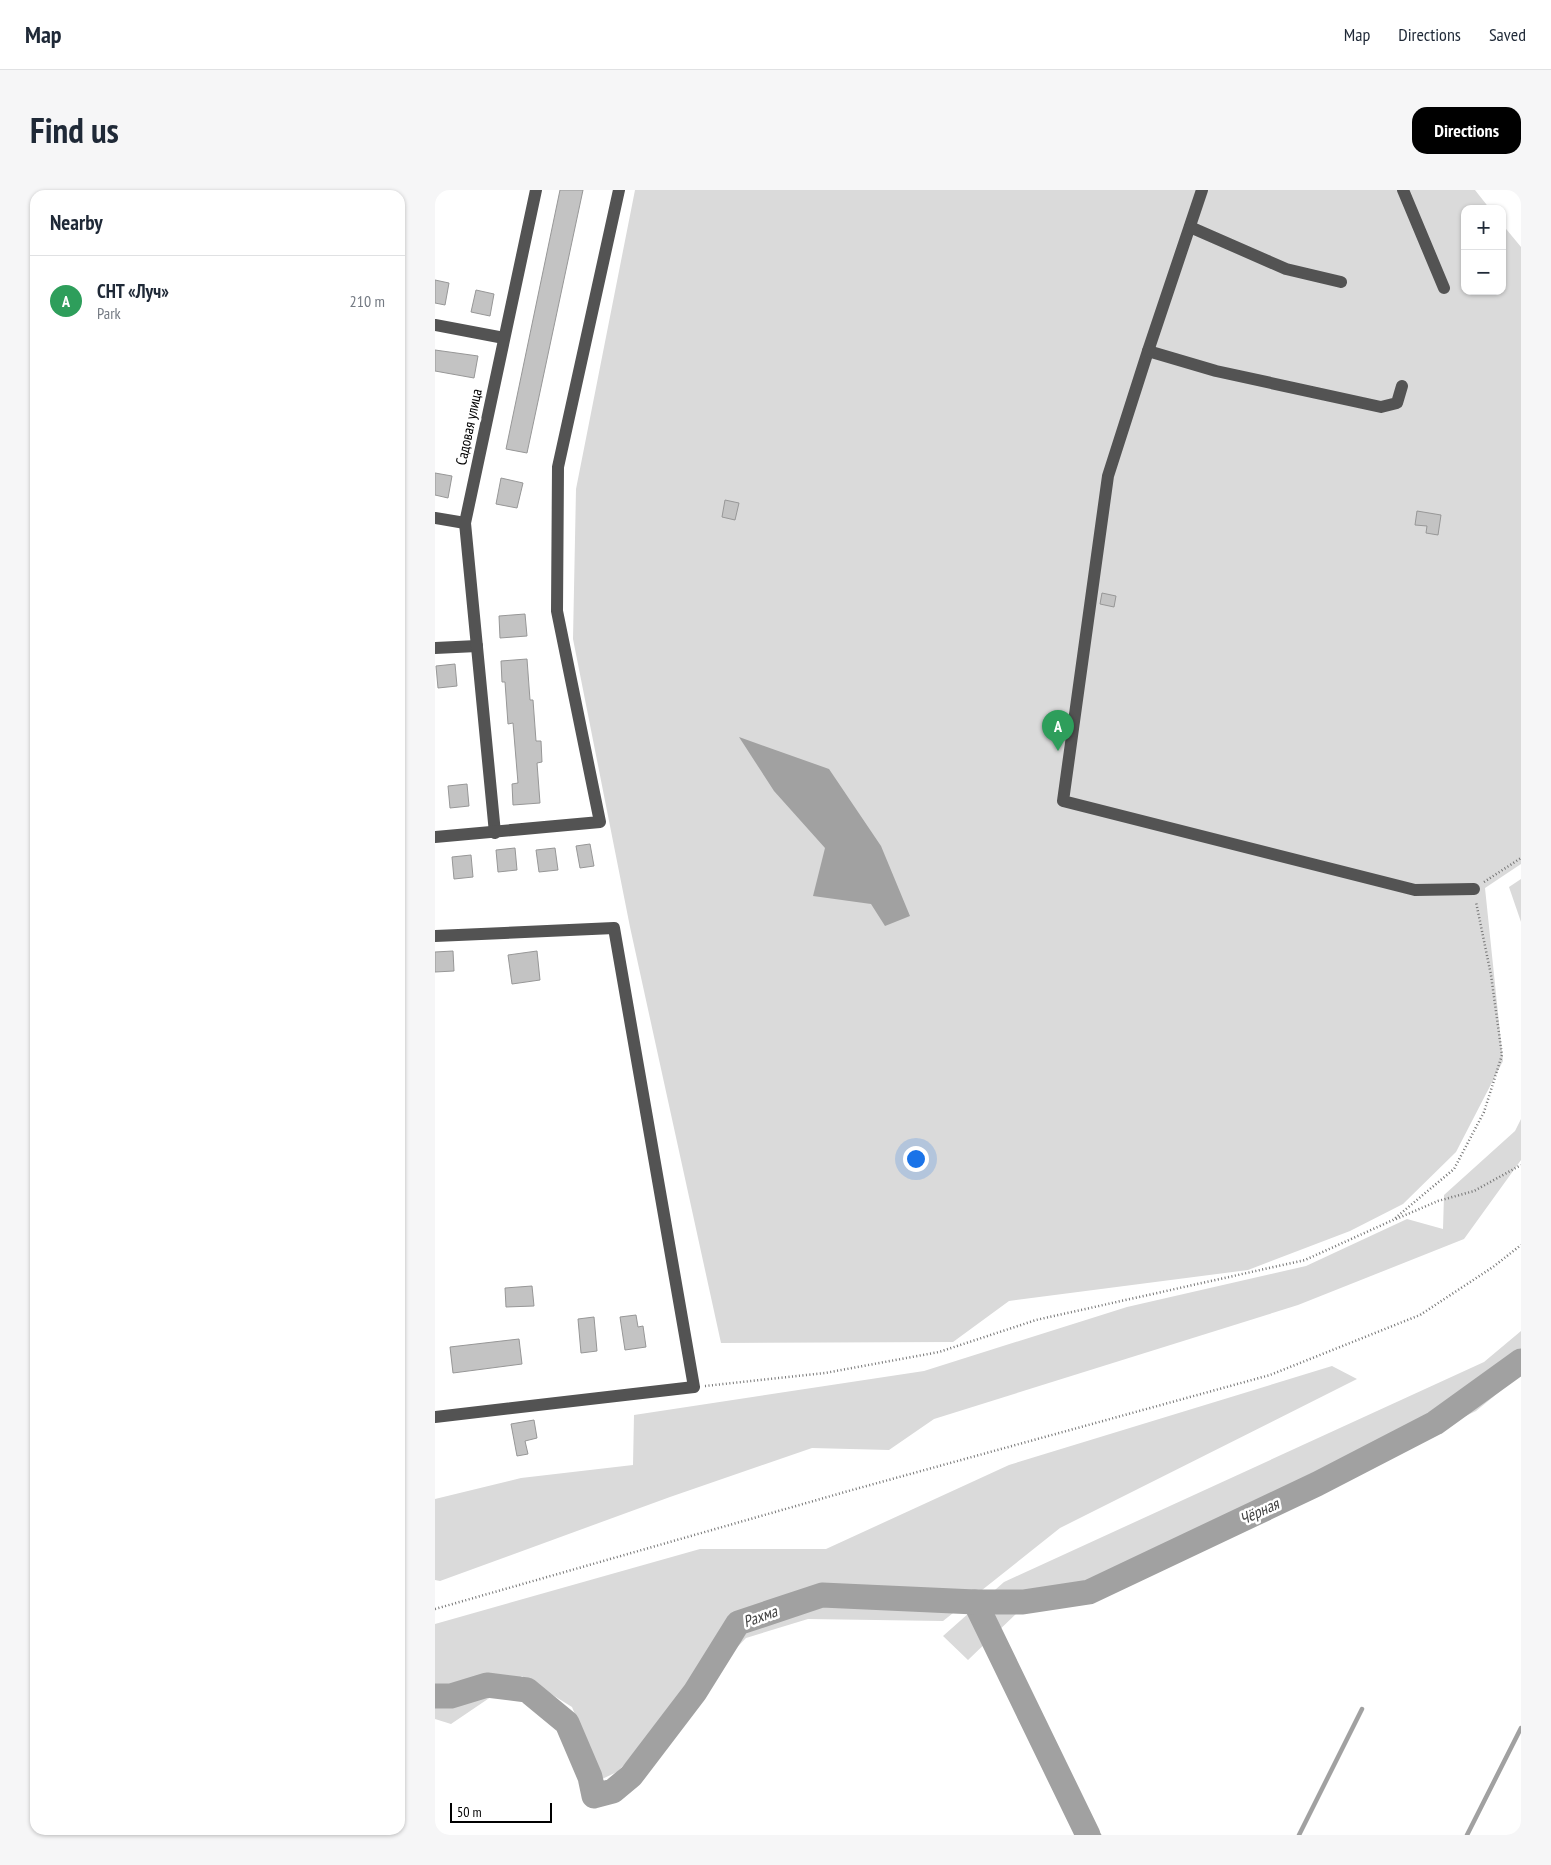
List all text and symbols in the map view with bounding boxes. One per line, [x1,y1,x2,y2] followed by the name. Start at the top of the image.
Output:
[25,19,62,50] text: Map
[1344,23,1370,46] text: Map
[1398,23,1461,46] text: Directions
[1489,23,1526,46] text: Saved
[30,107,119,153] text: Find us
[1412,107,1521,154] button: Directions
[1461,205,1506,295] map controls
[1461,205,1506,250] button: +
[50,209,103,236] text: Nearby
[1461,250,1506,295] button: −
[97,279,169,303] text: СНТ «Луч»
[62,291,70,311] text: A
[350,291,385,311] text: 210 m
[97,303,121,323] text: Park
[451,387,486,467] street label: Садовая улица
[1042,710,1074,751] pin: A
[903,1146,929,1172] your location
[1236,1493,1283,1529] water label: Чёрная
[740,1600,781,1631] water label: Рахма
[450,1800,553,1823] scale bar
[457,1803,482,1821] text: 50 m

